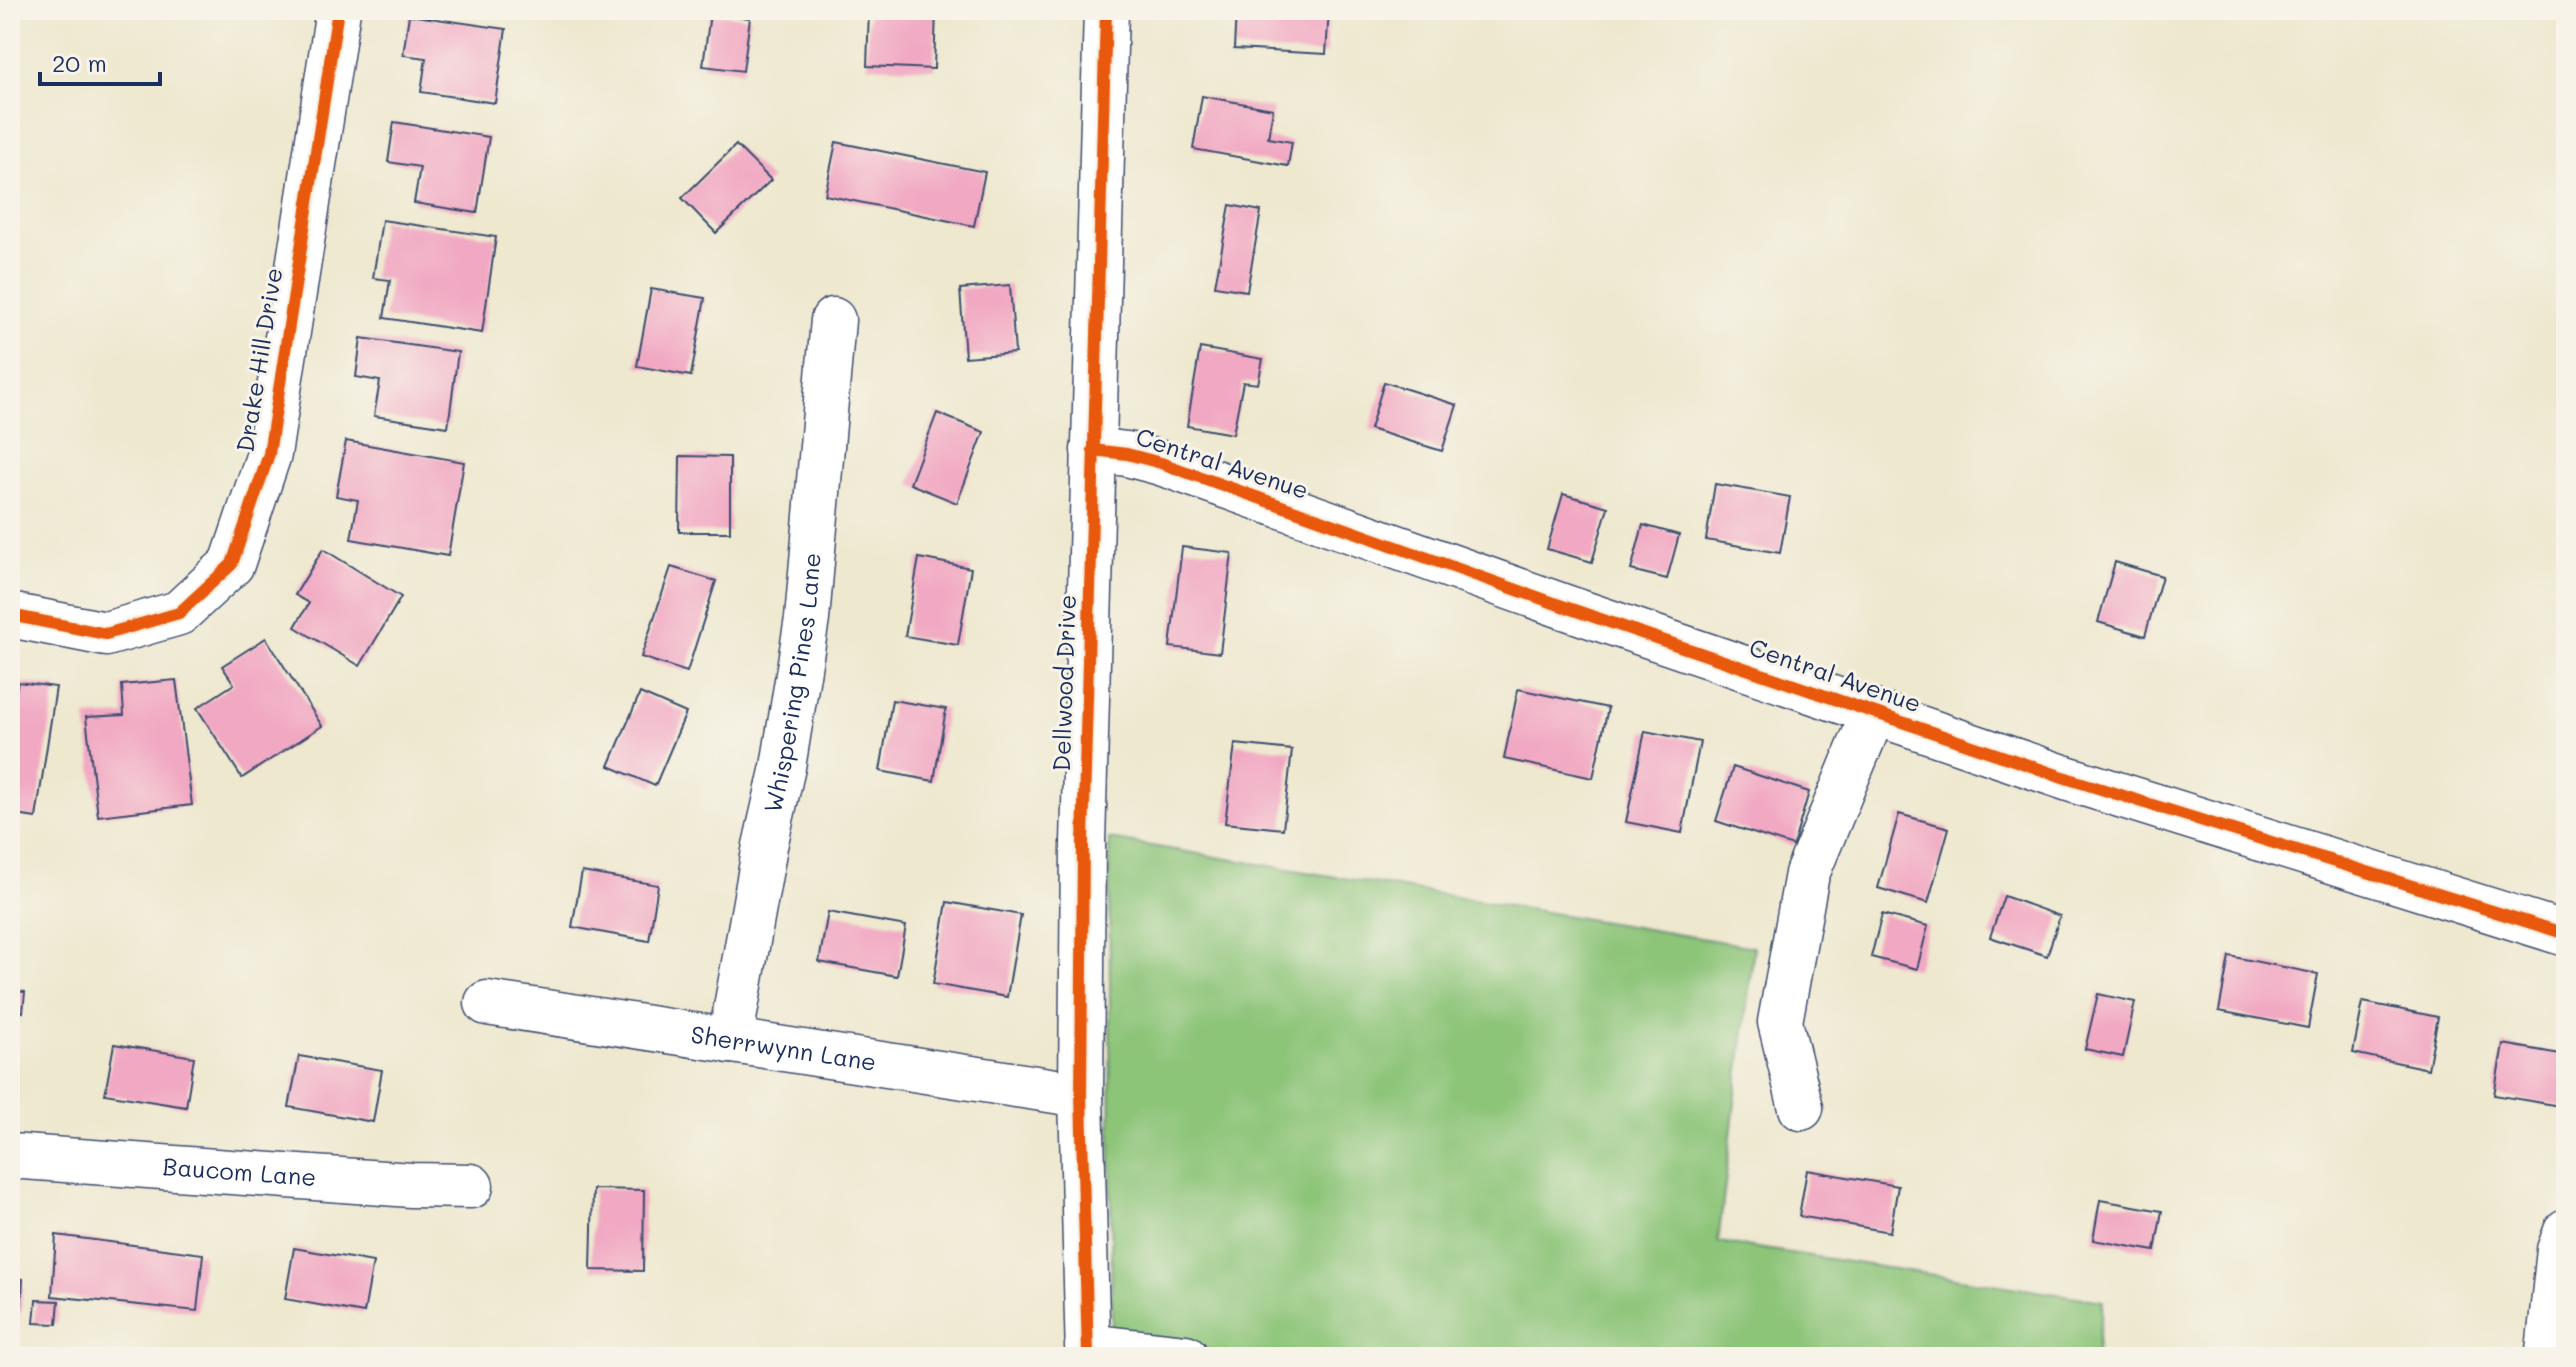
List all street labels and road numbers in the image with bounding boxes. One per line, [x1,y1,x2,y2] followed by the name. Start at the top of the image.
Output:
[229,265,288,454] street label: Drake Hill Drive
[1132,420,1313,505] street label: Central Avenue
[756,551,827,816] street label: Whispering Pines Lane
[1045,594,1082,772] street label: Dellwood Drive
[1746,631,1925,718] street label: Central Avenue
[689,1018,879,1077] street label: Sherrwynn Lane
[162,1150,317,1192] street label: Baucom Lane

